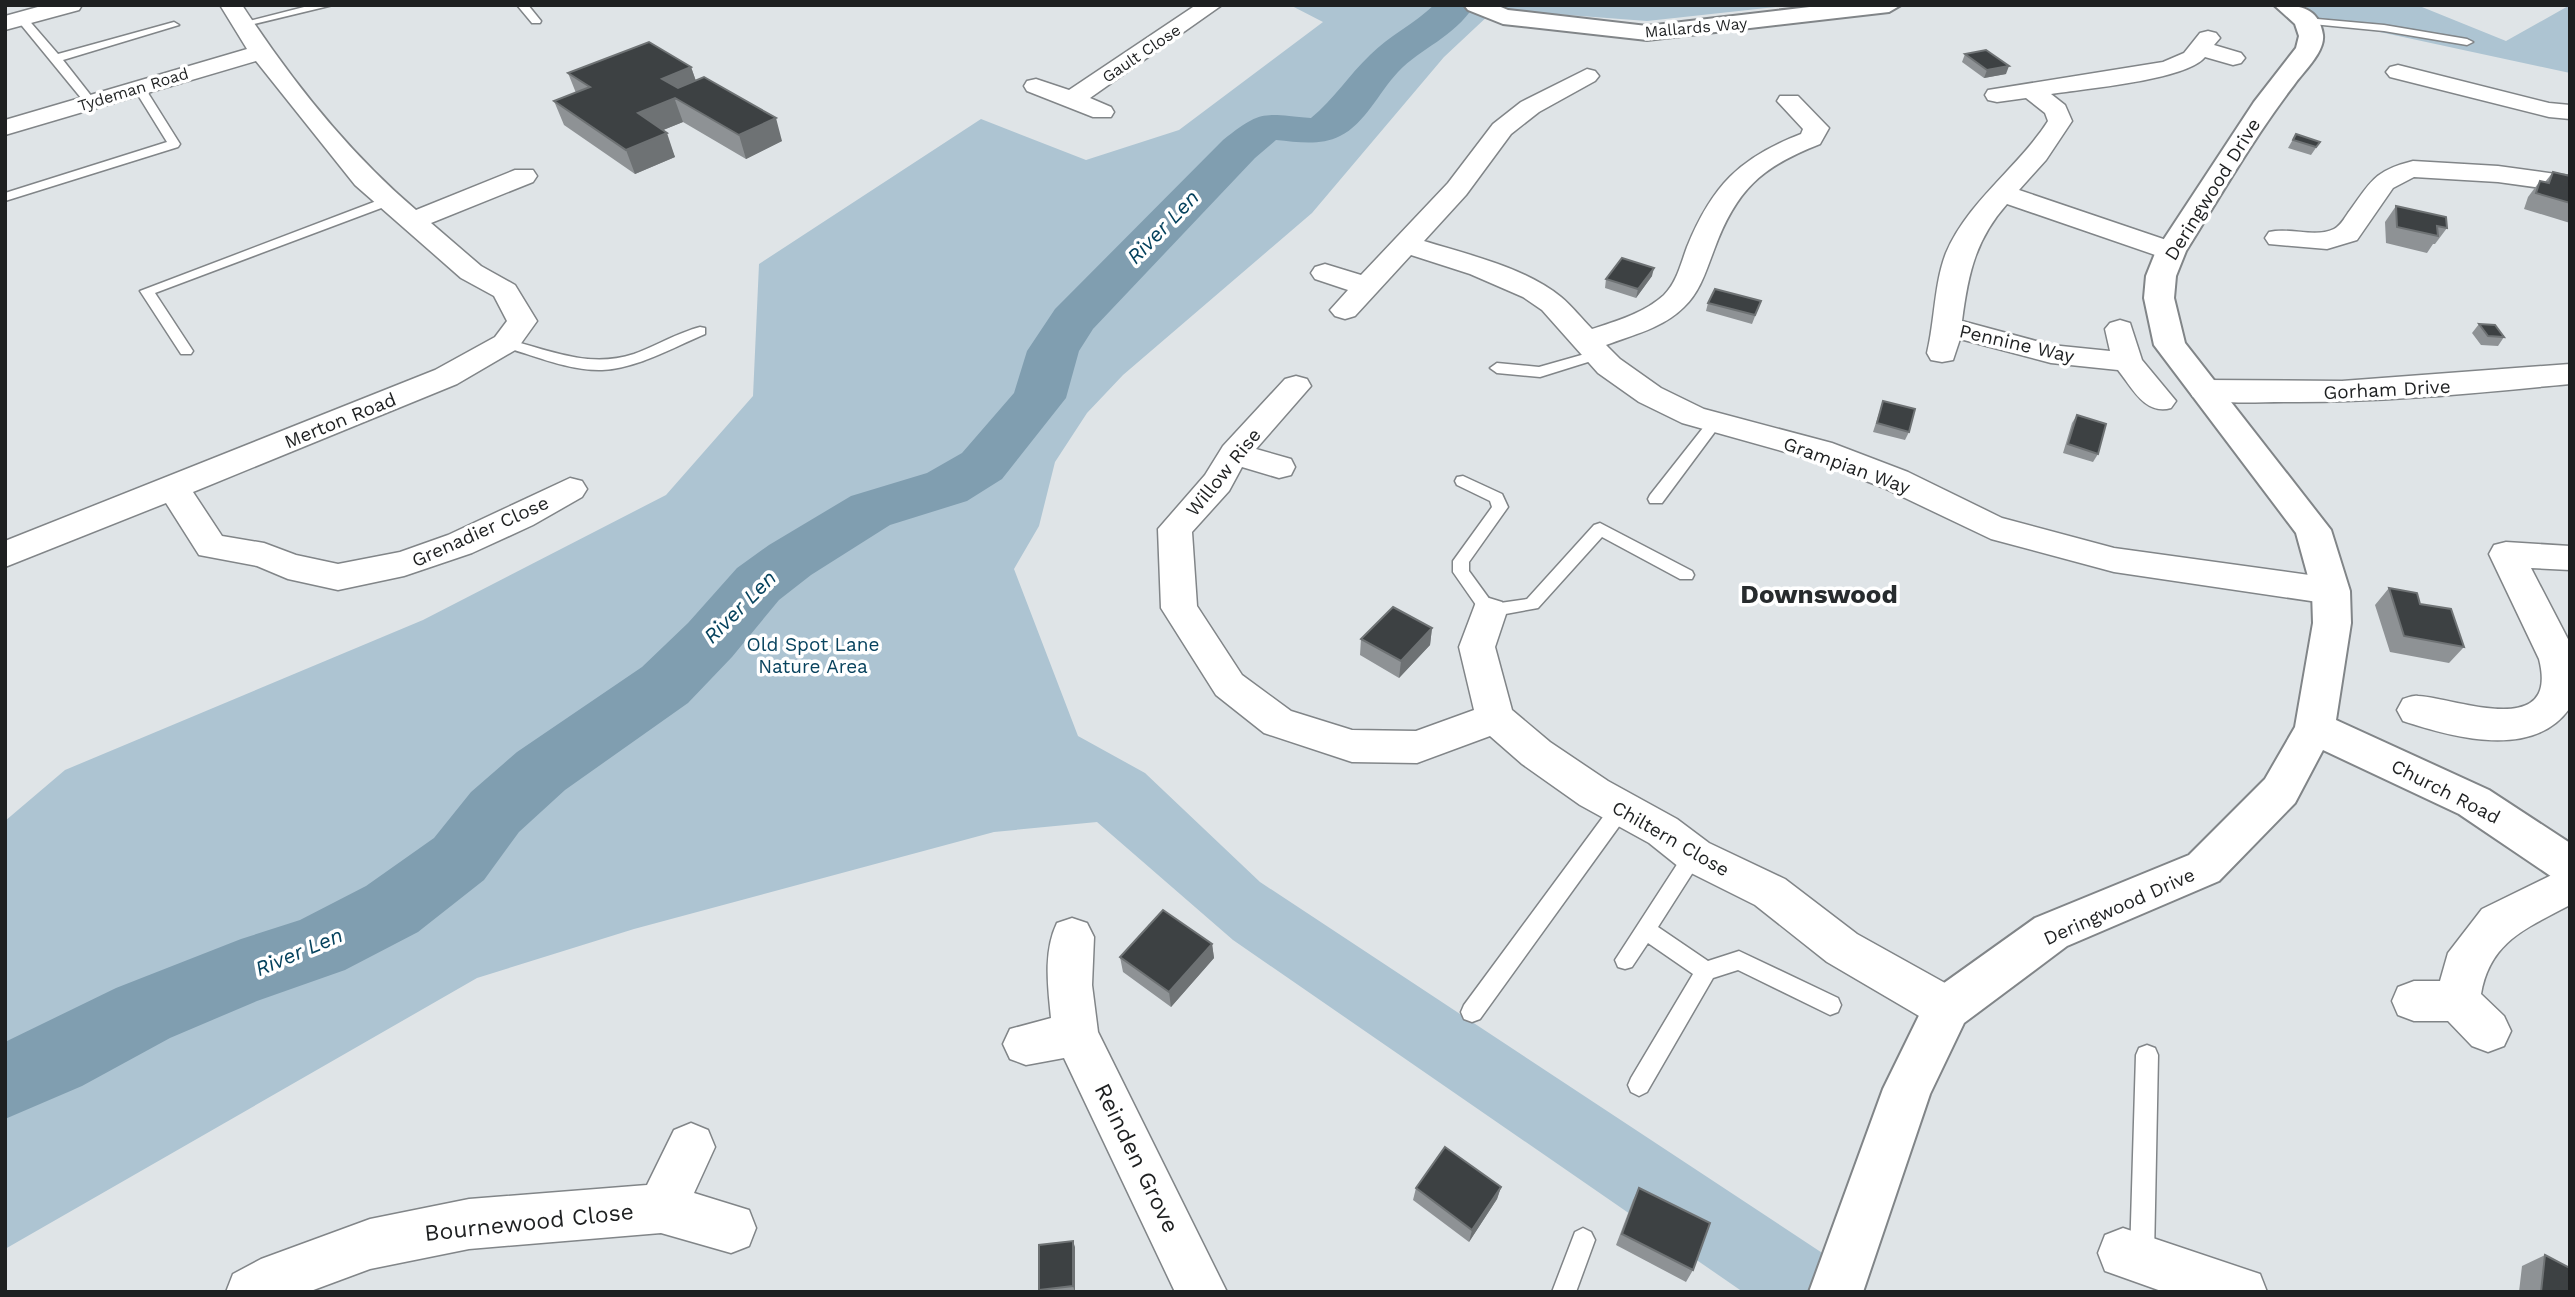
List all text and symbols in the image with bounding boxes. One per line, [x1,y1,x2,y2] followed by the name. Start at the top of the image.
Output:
[1644,13,1749,41] street label: Mallards Way
[1098,20,1184,87] street label: Gault Close
[76,64,191,115] street label: Tydeman Road
[2159,114,2265,265] street label: Deringwood Drive
[1121,185,1204,269] water label: River Len
[1957,319,2077,368] street label: Pennine Way
[2323,375,2451,404] street label: Gorham Drive
[281,388,399,453] street label: Merton Road
[1181,424,1266,521] street label: Willow Rise
[1780,432,1913,499] street label: Grampian Way
[408,491,552,572] street label: Grenadier Close
[698,565,781,648] water label: River Len
[1740,579,1898,609] district label: Downswood
[747,633,879,678] park label: Old Spot Lane Nature Area
[2387,754,2504,829] street label: Church Road
[1608,796,1733,881] street label: Chiltern Close
[2040,863,2198,950] street label: Deringwood Drive
[251,922,346,981] water label: River Len
[1089,1079,1184,1237] street label: Reinden Grove
[423,1198,635,1247] street label: Bournewood Close

